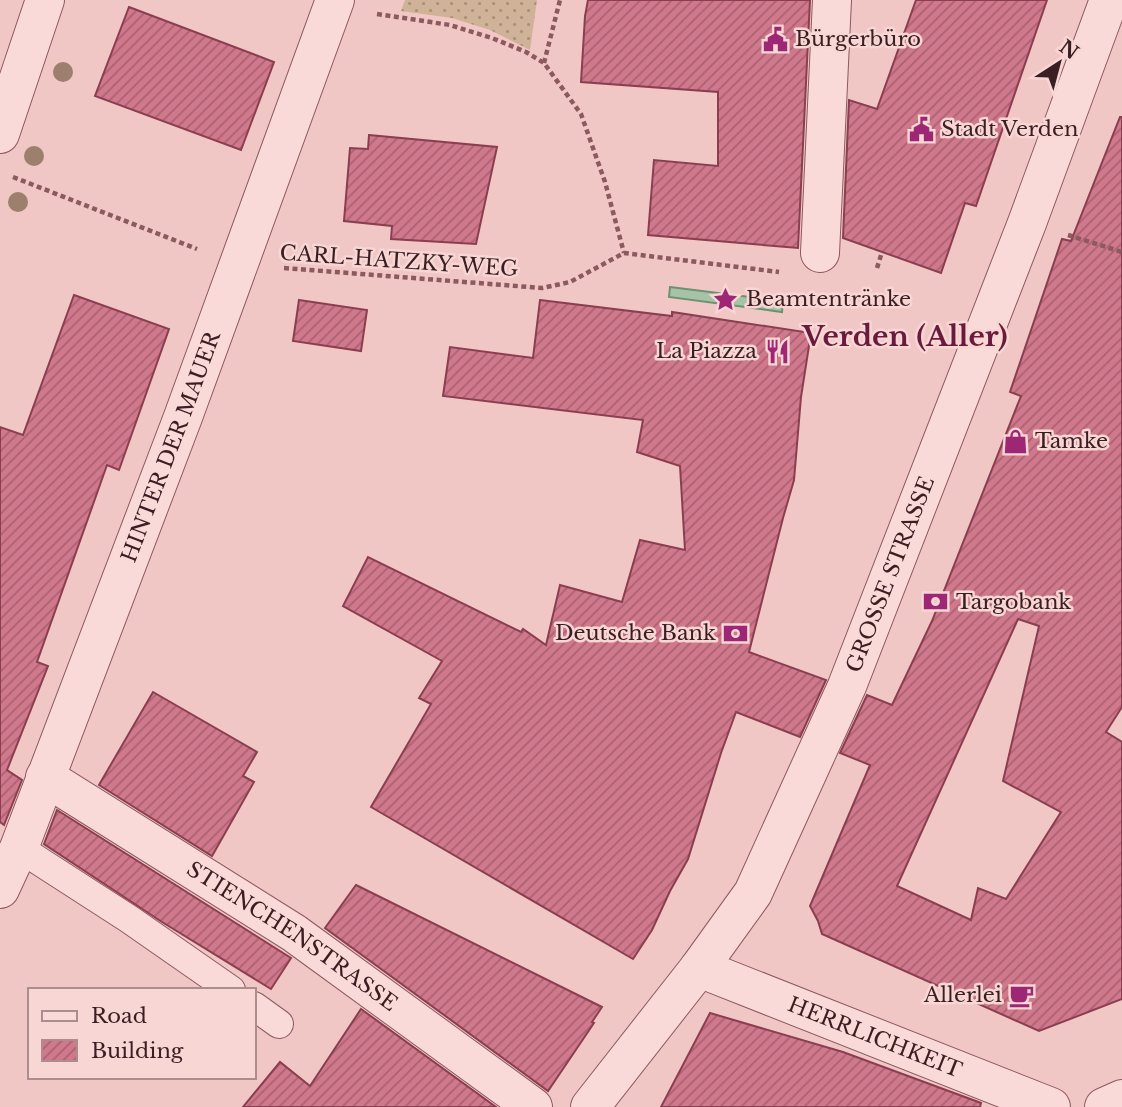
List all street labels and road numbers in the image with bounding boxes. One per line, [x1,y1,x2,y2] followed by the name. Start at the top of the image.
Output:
[279,240,519,282] street label: CARL-HATZKY-WEG
[116,327,227,566] street label: HINTER DER MAUER
[841,473,940,676] street label: GROSSE STRASSE
[182,856,402,1017] street label: STIENCHENSTRASSE
[784,991,966,1084] street label: HERRLICHKEIT

